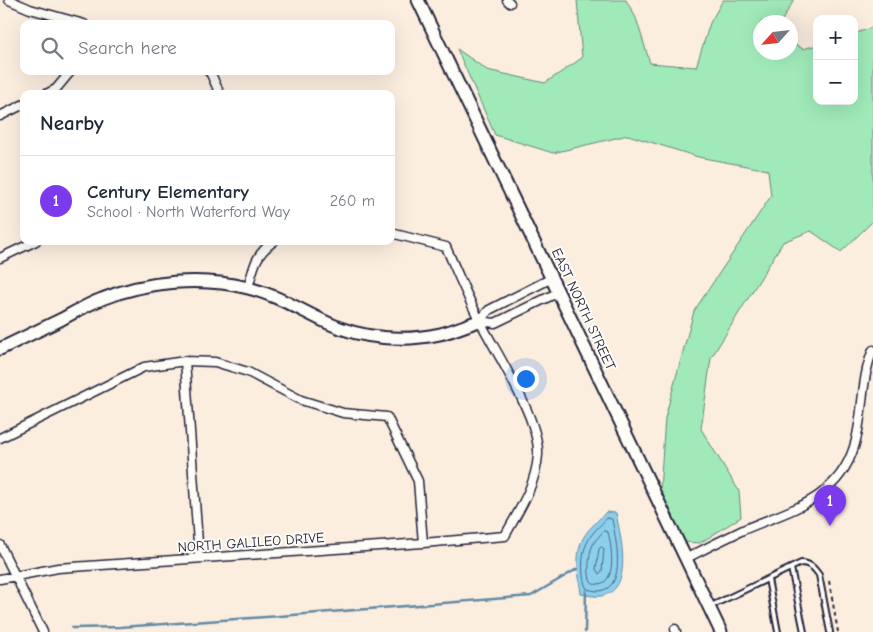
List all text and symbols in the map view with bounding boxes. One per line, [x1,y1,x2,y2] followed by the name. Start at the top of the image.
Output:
[753,15,798,60] north arrow
[813,15,858,105] map controls
[813,15,858,60] button: +
[20,20,395,75] search box
[38,34,66,62] icon: search
[78,37,177,59] text: Search here
[813,60,858,105] button: −
[40,111,104,135] text: Nearby
[87,181,249,203] text: Century Elementary
[53,192,59,210] text: 1
[330,192,375,210] text: 260 m
[87,203,290,221] text: School · North Waterford Way
[548,246,620,373] street label: EAST NORTH STREET
[513,366,539,392] your location
[814,485,846,526] pin: 1
[177,529,325,556] street label: NORTH GALILEO DRIVE

